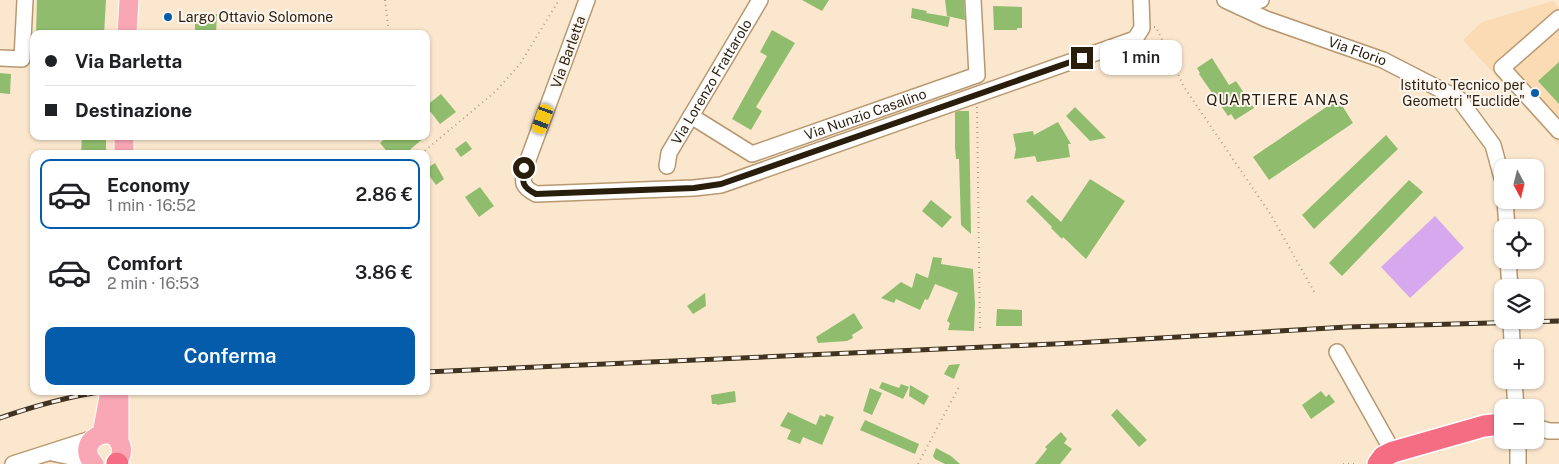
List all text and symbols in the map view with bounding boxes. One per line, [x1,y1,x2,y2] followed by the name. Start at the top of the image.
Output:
[178,9,333,25] place label: Largo Ottavio Solomone
[162,11,174,23] marker: Largo Ottavio Solomone
[547,14,589,90] street label: Via Barletta
[668,16,755,147] street label: Via Lorenzo Frattarolo
[1326,33,1389,69] street label: Via Florio
[1100,40,1182,76] callout: 1 min
[1071,47,1093,69] route end
[1122,48,1160,67] text: 1 min
[75,50,182,72] text: Via Barletta
[1400,77,1525,109] place label: Istituto Tecnico per Geometri "Euclide"
[802,85,929,143] street label: Via Nunzio Casalino
[1529,87,1541,99] marker: Istituto Tecnico per Geometri "Euclide"
[1206,91,1350,108] district label: QUARTIERE ANAS
[75,99,192,121] text: Destinazione
[530,102,555,136] car
[513,157,535,179] route start
[1494,159,1544,209] north arrow
[1494,159,1544,449] map controls
[47,172,92,217] icon: car
[107,174,190,196] text: Economy
[355,183,413,205] text: 2.86 €
[107,196,196,215] text: 1 min · 16:52
[1494,219,1544,269] button: locate
[47,250,92,295] icon: car
[107,252,183,274] text: Comfort
[355,261,413,283] text: 3.86 €
[107,274,199,293] text: 2 min · 16:53
[1494,279,1544,329] button: layers
[45,327,415,385] button: Conferma
[1494,339,1544,389] button: +
[1494,399,1544,449] button: −

